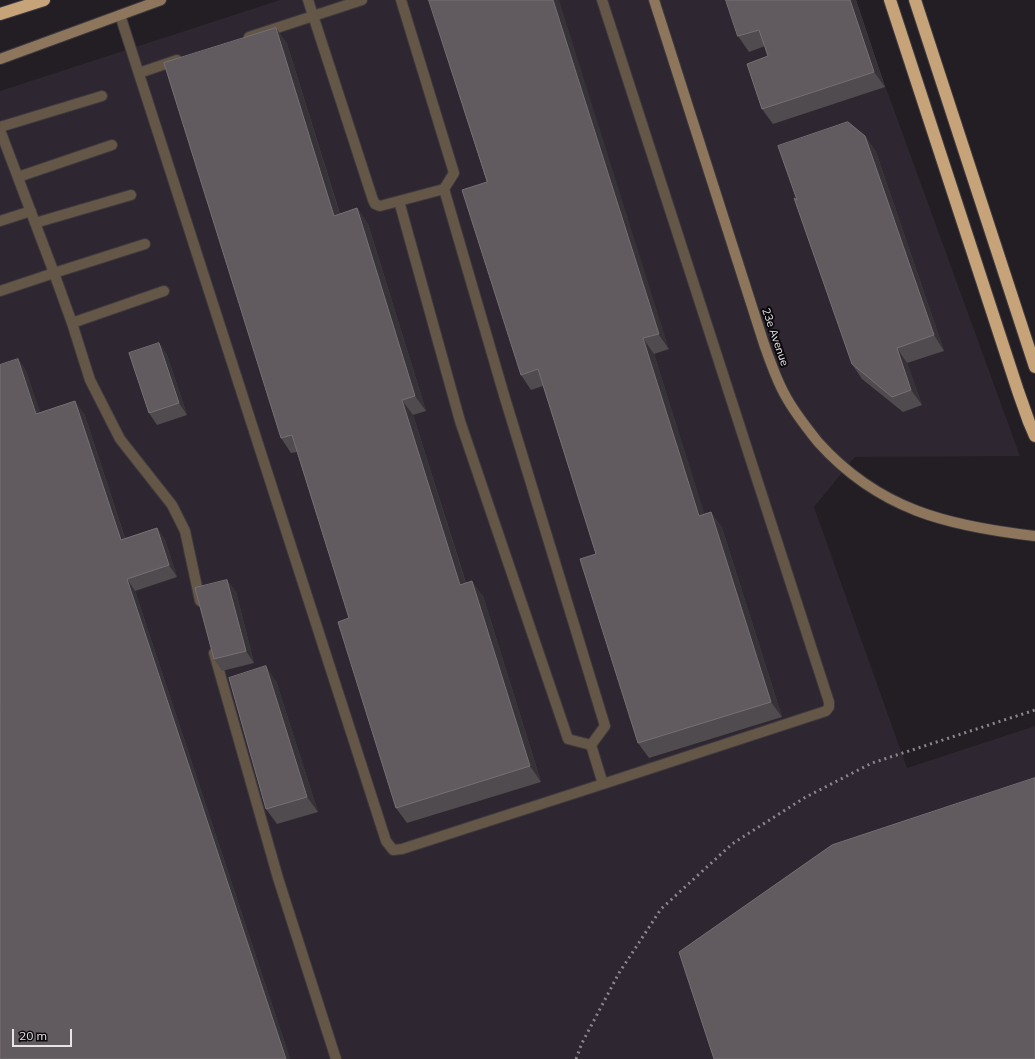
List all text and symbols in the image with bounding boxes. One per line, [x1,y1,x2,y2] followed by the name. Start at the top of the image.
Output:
[759,306,791,368] street label: 23e Avenue
[14,1021,74,1047] scale bar
[19,1028,47,1043] text: 20 m

